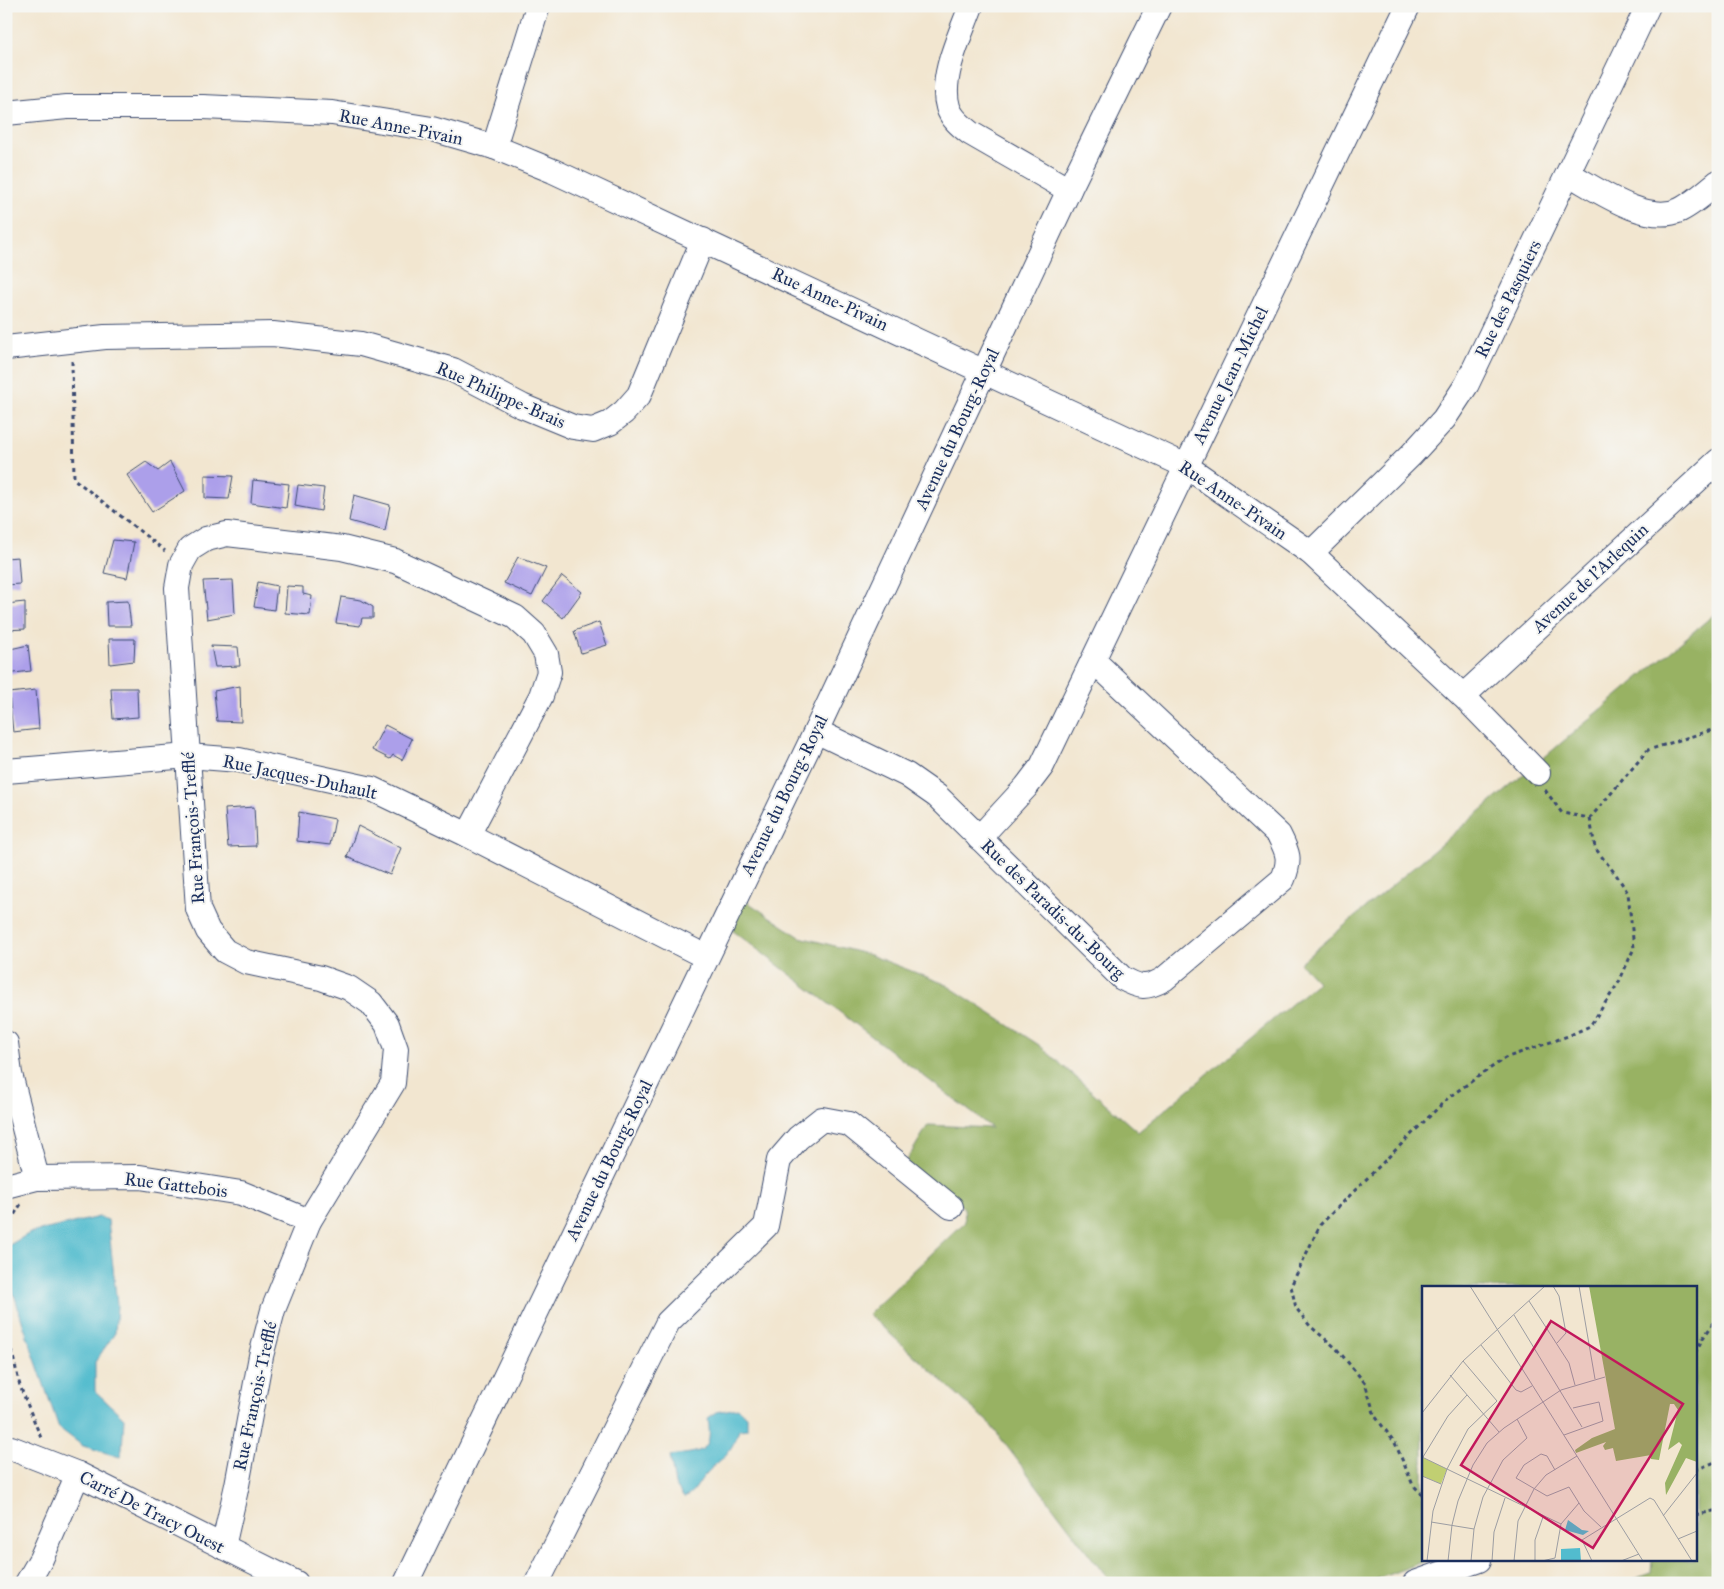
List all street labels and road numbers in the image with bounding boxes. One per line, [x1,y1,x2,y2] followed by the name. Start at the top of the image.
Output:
[337,104,465,150] street label: Rue Anne-Pivain
[1470,236,1547,362] street label: Rue des Pasquiers
[768,262,892,336] street label: Rue Anne-Pivain
[1187,302,1274,449] street label: Avenue Jean-Michel
[909,344,1005,515] street label: Avenue du Bourg-Royal
[433,357,569,433] street label: Rue Philippe-Brais
[1175,456,1292,544] street label: Rue Anne-Pivain
[1527,518,1654,639] street label: Avenue de l'Arlequin
[735,711,833,880] street label: Avenue du Bourg-Royal
[221,750,380,805] street label: Rue Jacques-Duhault
[177,751,209,905] street label: Rue François-Trefflé
[976,834,1130,985] street label: Rue des Paradis-du-Bourg
[560,1076,658,1245] street label: Avenue du Bourg-Royal
[123,1168,229,1202] street label: Rue Gattebois
[228,1319,282,1473] street label: Rue François-Trefflé
[76,1466,229,1558] street label: Carré De Tracy Ouest

